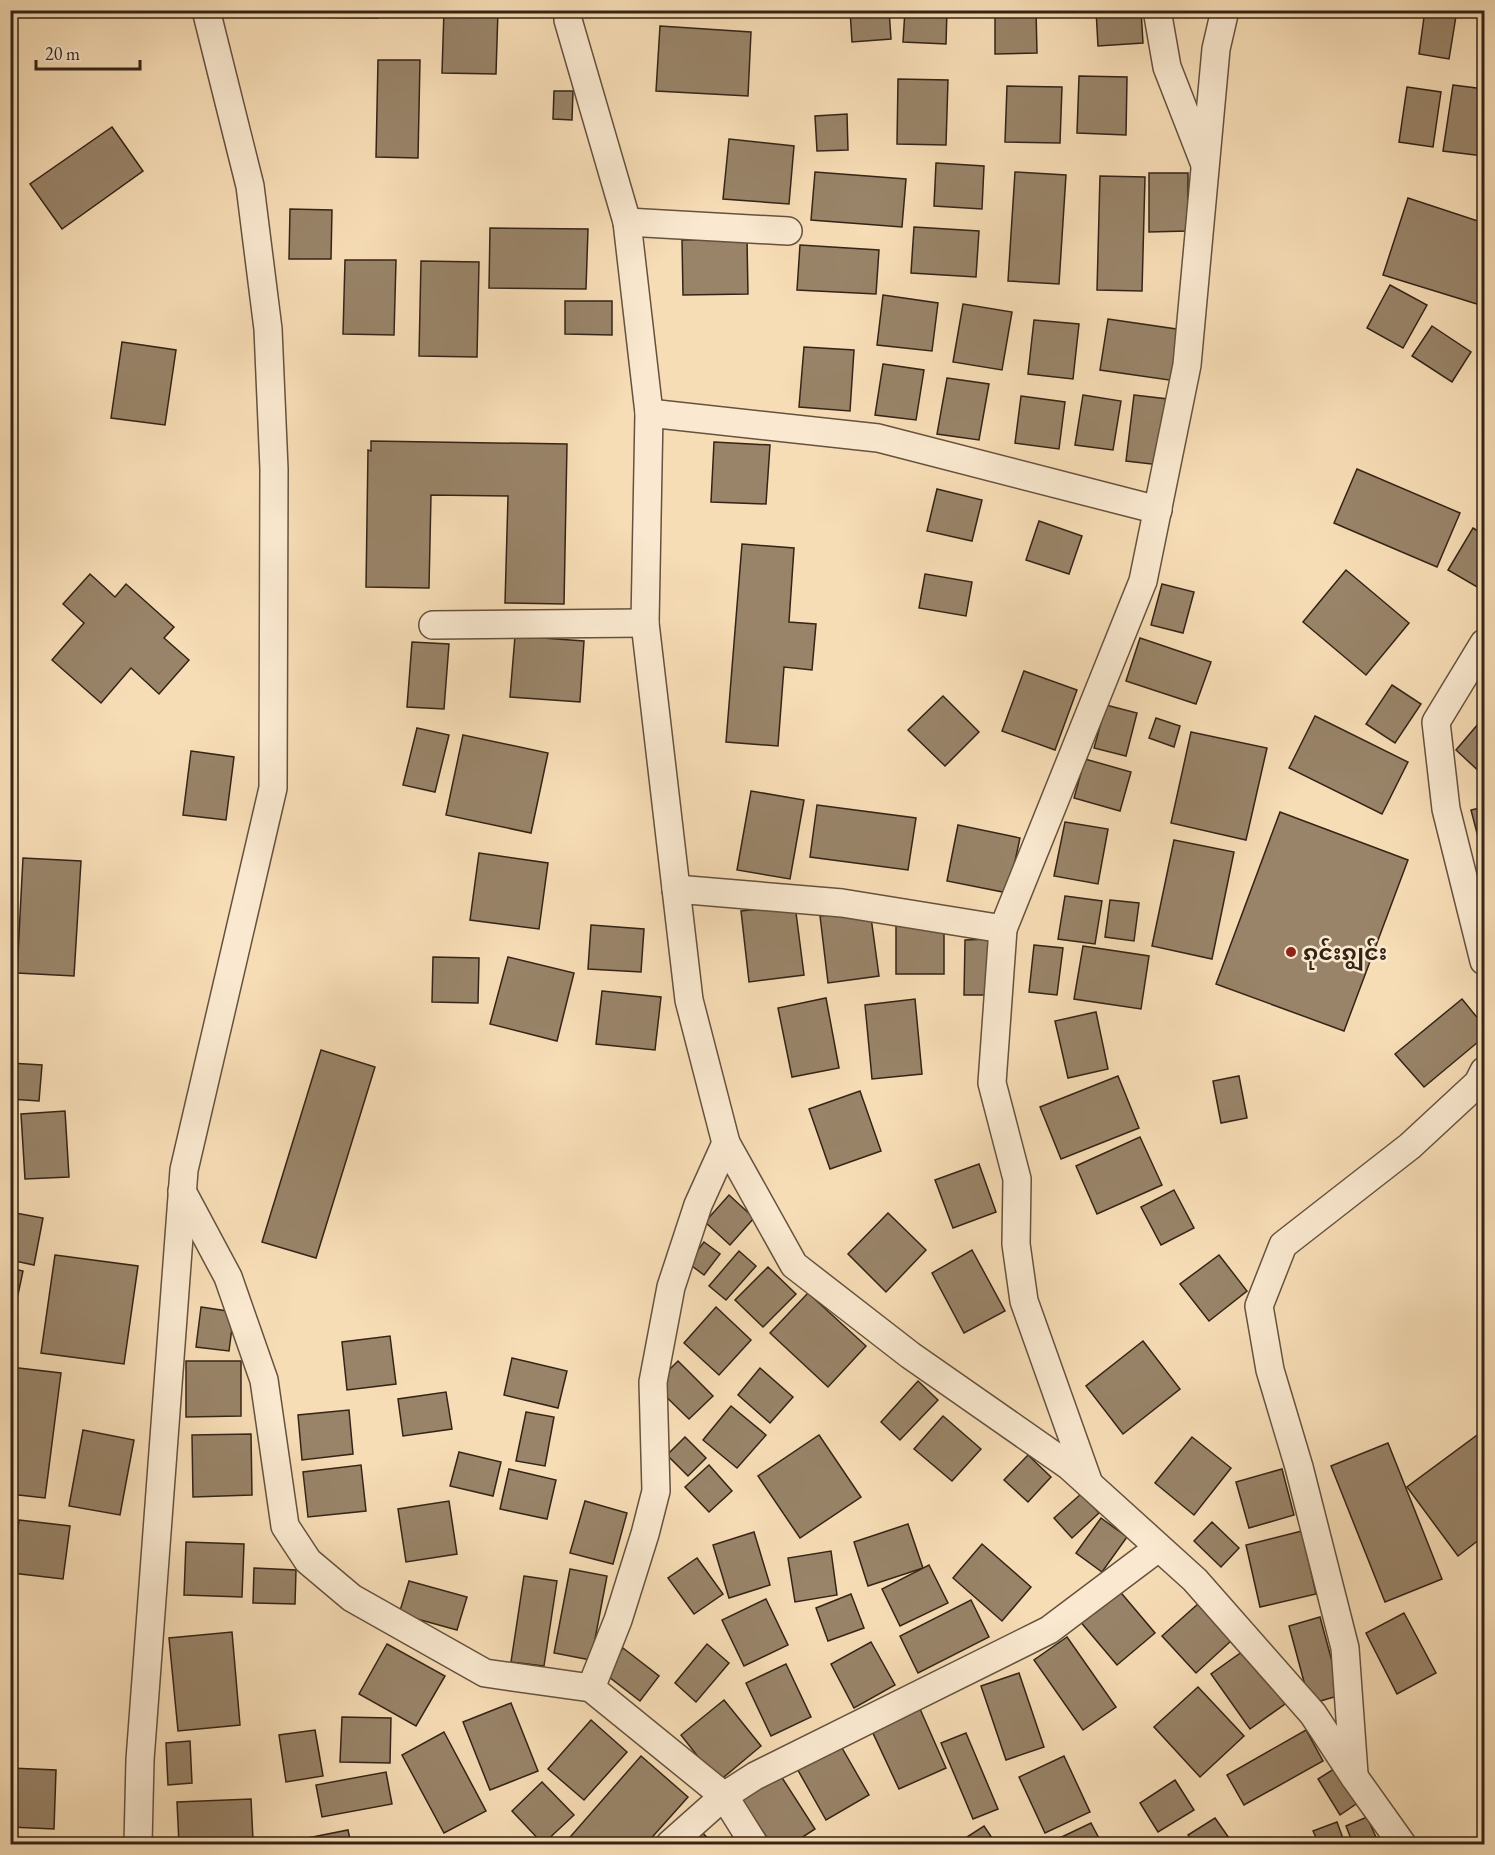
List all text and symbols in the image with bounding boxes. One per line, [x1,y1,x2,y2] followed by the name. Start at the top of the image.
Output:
[36,33,140,71] scale bar
[45,42,80,65] text: 20 m
[1303,937,1387,972] place label: ၵုင်းၵျွင်း
[1284,945,1298,959] marker: ၵုင်းၵျွင်း

